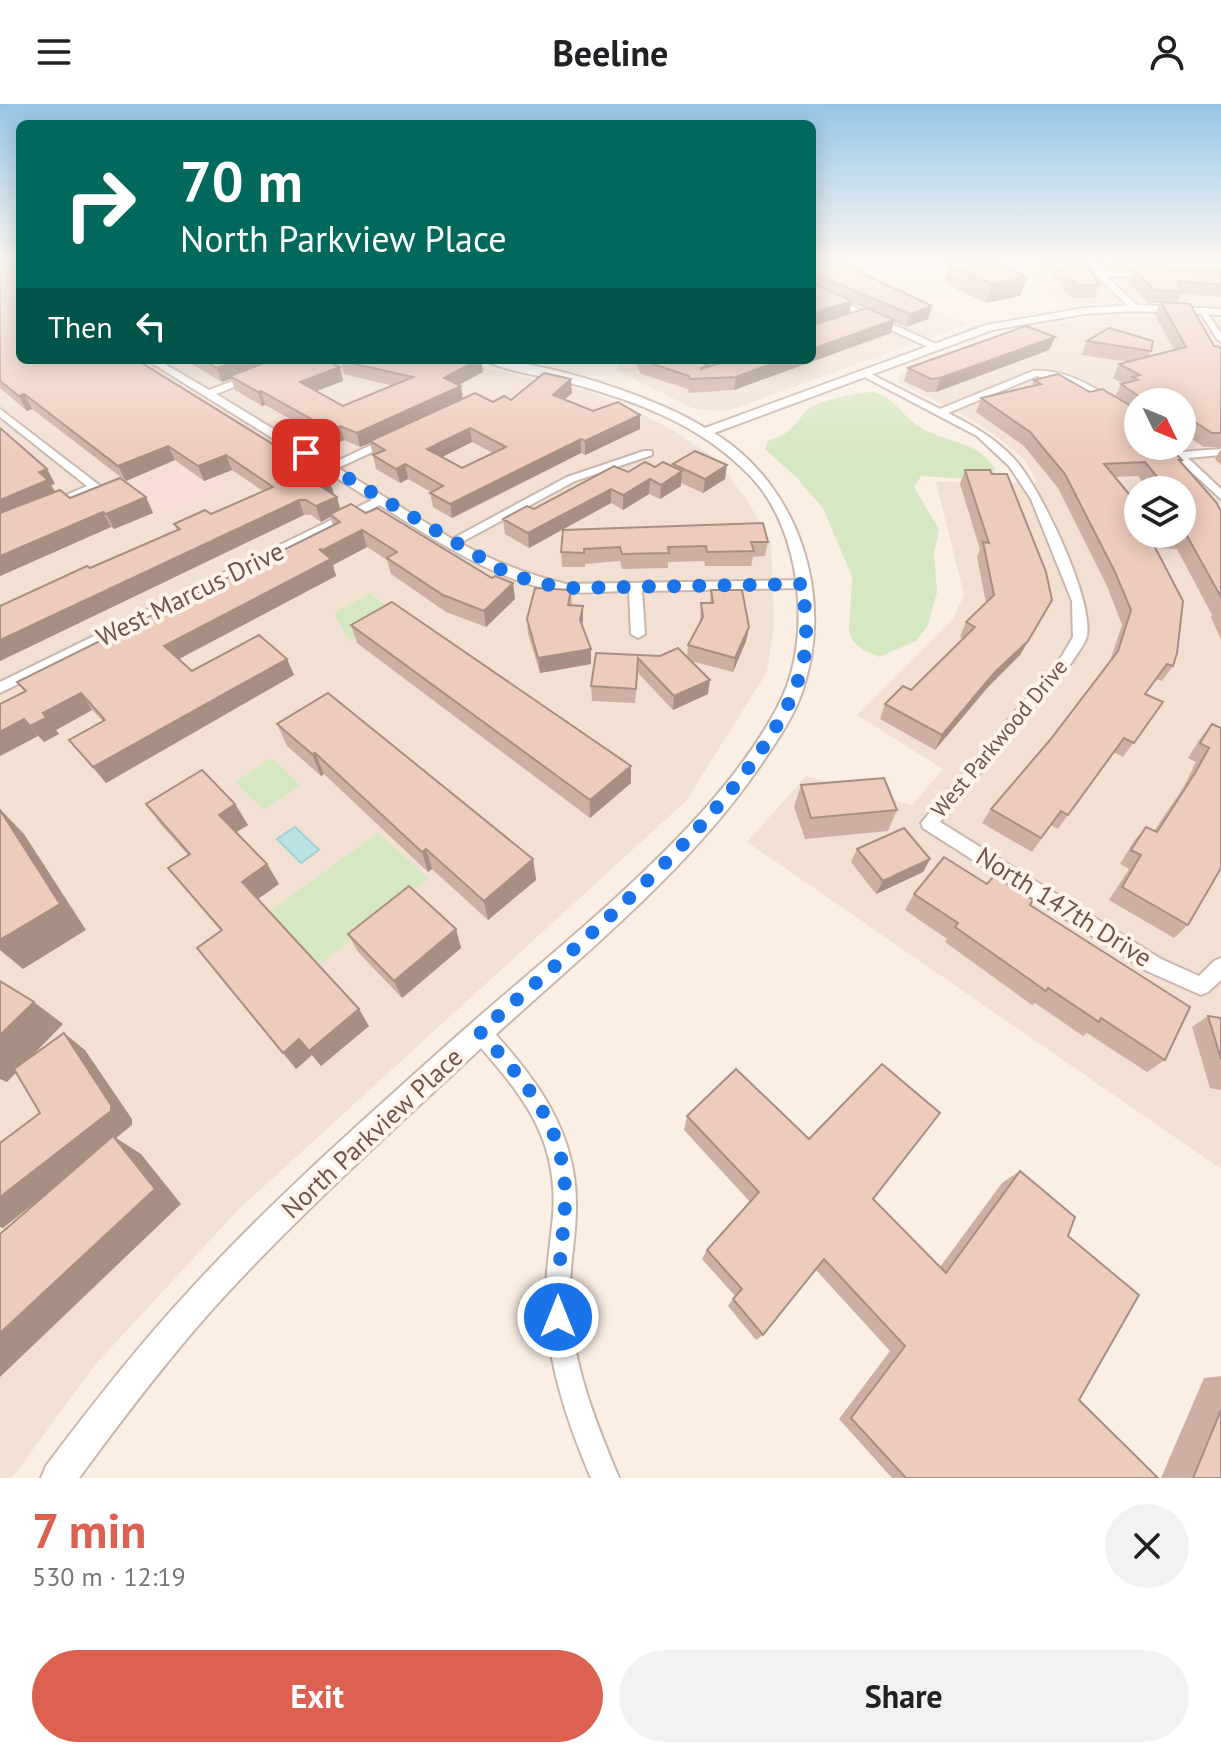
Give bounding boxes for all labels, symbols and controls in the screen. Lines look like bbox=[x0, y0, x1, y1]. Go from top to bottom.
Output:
text: Beeline bbox=[553, 29, 668, 76]
icon: menu bbox=[32, 30, 76, 74]
icon: person bbox=[1145, 30, 1189, 74]
text: 70 m bbox=[180, 145, 303, 217]
icon: right bbox=[48, 152, 152, 256]
text: North Parkview Place bbox=[180, 215, 507, 262]
icon: left bbox=[129, 304, 173, 348]
text: Then bbox=[48, 307, 113, 346]
north arrow bbox=[1124, 388, 1196, 460]
map controls bbox=[1124, 388, 1196, 548]
pin bbox=[272, 419, 340, 487]
icon: arrive bbox=[284, 431, 328, 475]
button: layers bbox=[1124, 476, 1196, 548]
street label: West Marcus Drive bbox=[91, 534, 289, 653]
street label: West Parkwood Drive bbox=[925, 653, 1073, 823]
street label: North 147th Drive bbox=[970, 839, 1158, 974]
street label: North Parkview Place bbox=[274, 1040, 469, 1225]
position arrow bbox=[516, 1275, 600, 1359]
text: 7 min bbox=[32, 1499, 146, 1561]
button: close bbox=[1105, 1504, 1189, 1588]
text: 530 m · 12:19 bbox=[32, 1560, 186, 1593]
button: Exit bbox=[32, 1650, 603, 1742]
button: Share bbox=[619, 1650, 1189, 1742]

